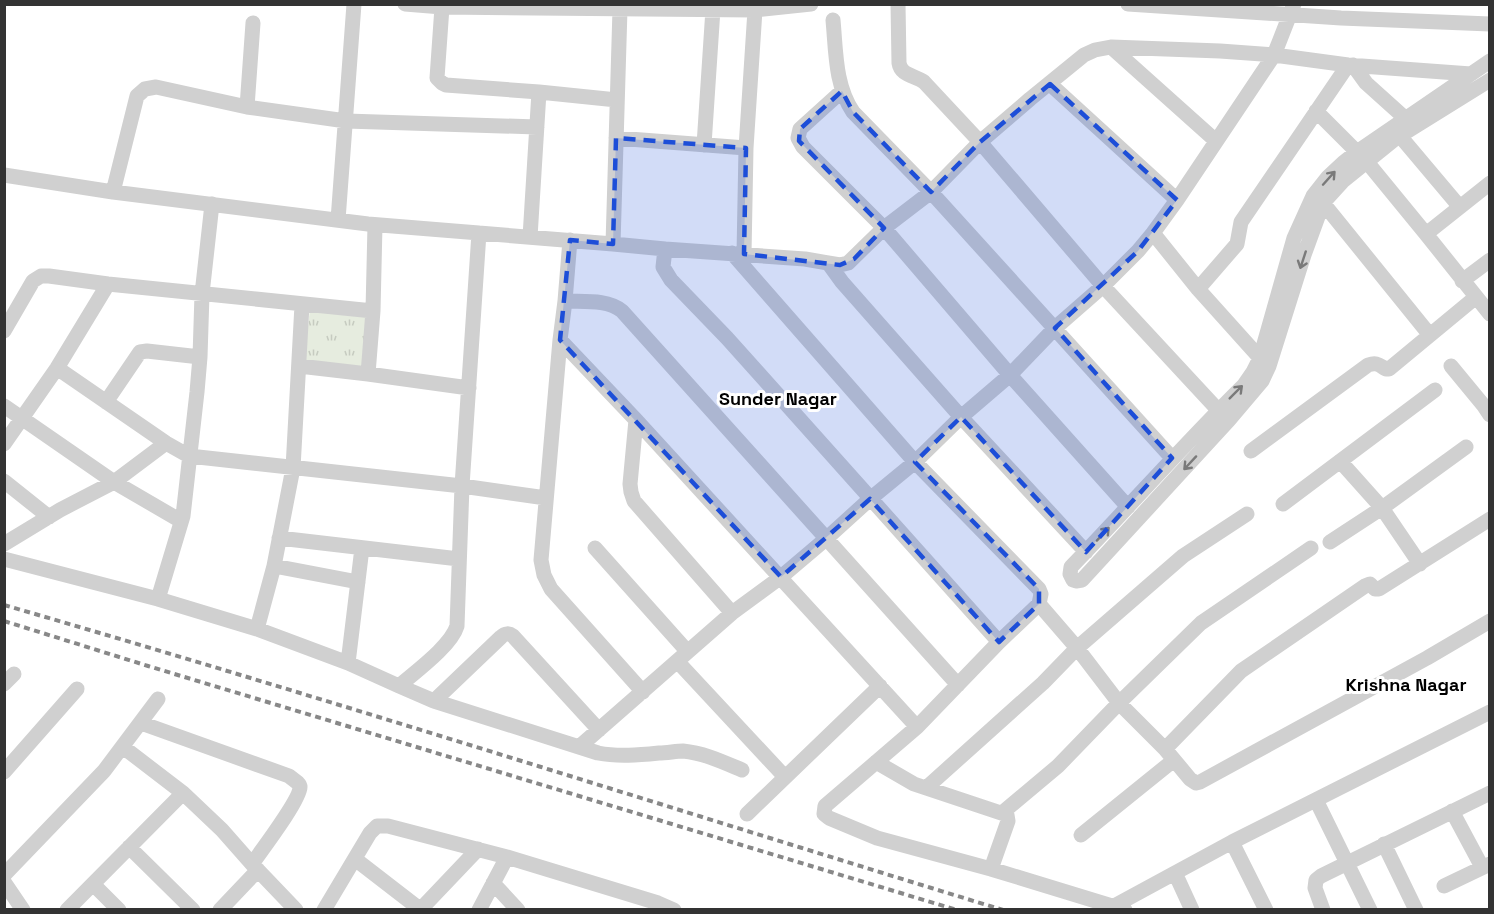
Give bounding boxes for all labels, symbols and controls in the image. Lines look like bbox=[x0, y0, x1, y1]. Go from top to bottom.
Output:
one-way arrow bbox=[1322, 170, 1336, 185]
one-way arrow bbox=[1297, 250, 1308, 269]
one-way arrow bbox=[1229, 385, 1243, 400]
district label: Sunder Nagar bbox=[719, 387, 837, 410]
one-way arrow bbox=[1182, 455, 1197, 470]
one-way arrow bbox=[1095, 527, 1110, 542]
district label: Krishna Nagar bbox=[1345, 673, 1467, 696]

